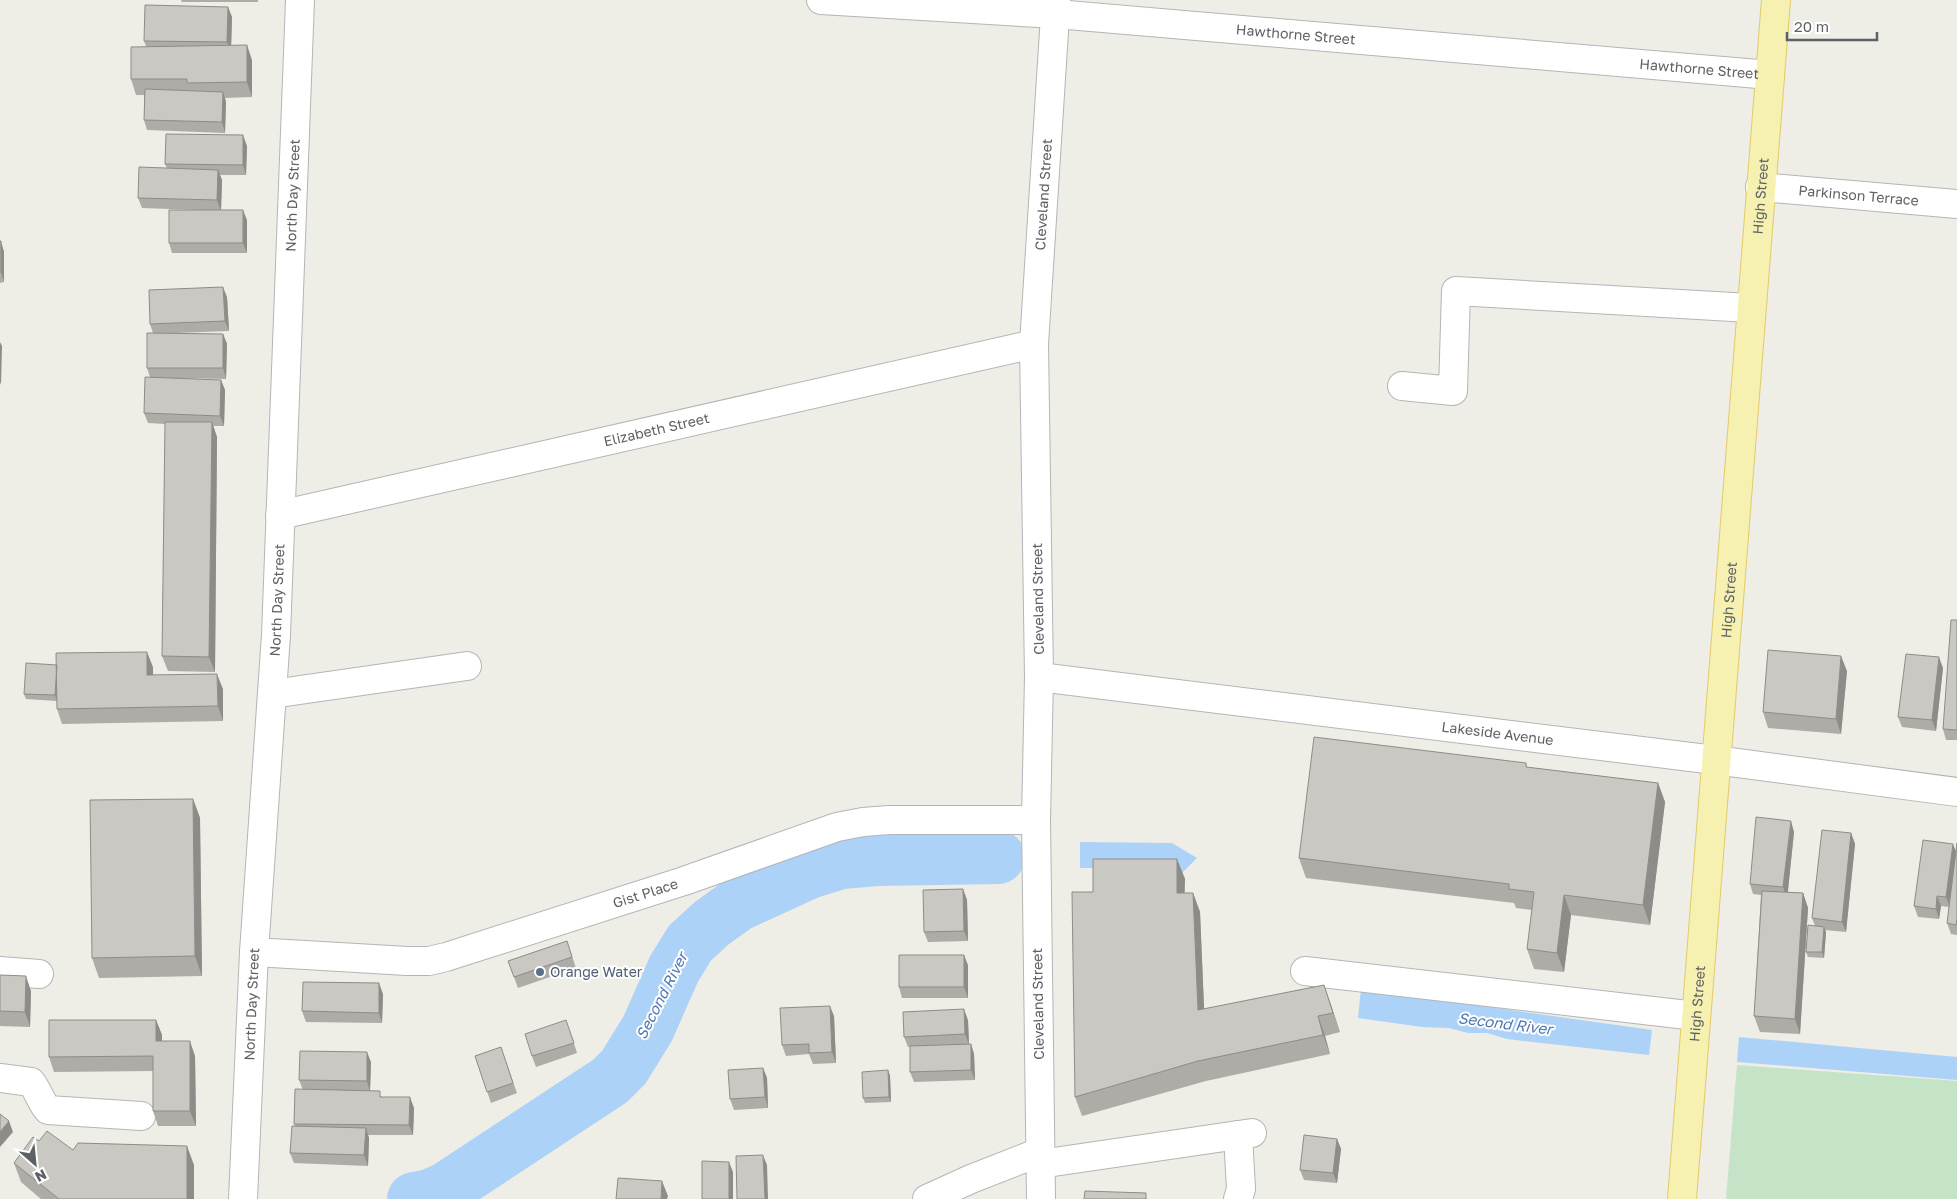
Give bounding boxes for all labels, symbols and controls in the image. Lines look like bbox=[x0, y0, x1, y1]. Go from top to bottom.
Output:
scale bar bbox=[1787, 10, 1877, 42]
text: 20 m bbox=[1794, 17, 1829, 35]
street label: Hawthorne Street bbox=[1235, 20, 1356, 48]
street label: Hawthorne Street bbox=[1639, 55, 1760, 82]
street label: Cleveland Street bbox=[1031, 138, 1055, 251]
street label: North Day Street bbox=[281, 139, 303, 252]
street label: High Street bbox=[1749, 157, 1772, 235]
street label: Parkinson Terrace bbox=[1798, 181, 1920, 209]
street label: Elizabeth Street bbox=[602, 409, 711, 449]
street label: North Day Street bbox=[266, 543, 287, 657]
street label: Cleveland Street bbox=[1028, 543, 1047, 655]
street label: High Street bbox=[1717, 561, 1740, 639]
street label: Lakeside Avenue bbox=[1441, 718, 1555, 748]
street label: Gist Place bbox=[610, 874, 680, 911]
street label: North Day Street bbox=[240, 947, 262, 1061]
water label: Second River bbox=[632, 947, 692, 1042]
street label: Cleveland Street bbox=[1028, 948, 1047, 1060]
place label: Orange Water bbox=[550, 963, 643, 980]
street label: High Street bbox=[1685, 965, 1708, 1042]
marker: Orange Water bbox=[534, 966, 546, 978]
water label: Second River bbox=[1457, 1008, 1555, 1038]
north arrow bbox=[10, 1139, 60, 1189]
text: N bbox=[33, 1166, 50, 1186]

